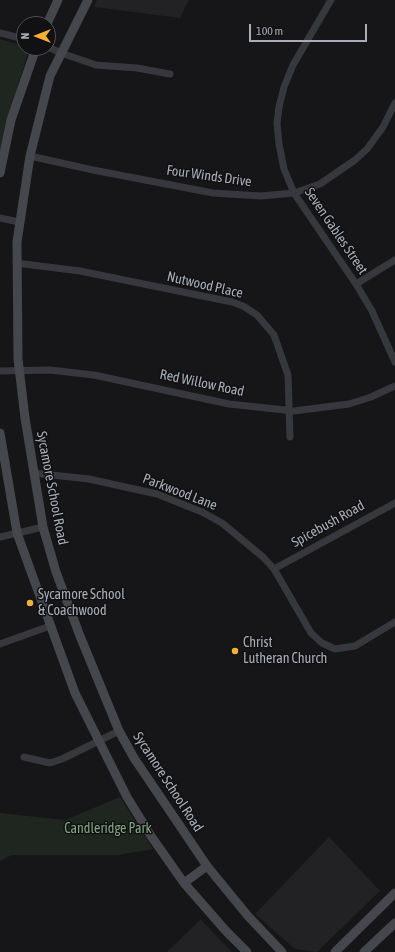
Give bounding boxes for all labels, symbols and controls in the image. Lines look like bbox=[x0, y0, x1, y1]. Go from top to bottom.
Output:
north arrow bbox=[16, 16, 56, 56]
scale bar bbox=[251, 16, 369, 42]
text: 100 m bbox=[256, 24, 283, 38]
text: N bbox=[19, 33, 31, 39]
street label: Four Winds Drive bbox=[165, 162, 253, 190]
street label: Seven Gables Street bbox=[301, 184, 371, 278]
street label: Nutwood Place bbox=[165, 268, 245, 302]
street label: Red Willow Road bbox=[158, 366, 246, 400]
street label: Sycamore School Road bbox=[33, 430, 71, 546]
street label: Parkwood Lane bbox=[140, 470, 220, 514]
street label: Spicebush Road bbox=[288, 497, 368, 551]
place label: Sycamore School & Coachwood bbox=[38, 587, 125, 620]
marker: Sycamore School & Coachwood bbox=[25, 598, 35, 608]
place label: Christ Lutheran Church bbox=[243, 635, 327, 668]
marker: Christ Lutheran Church bbox=[230, 646, 240, 656]
street label: Sycamore School Road bbox=[130, 729, 206, 835]
park label: Candleridge Park bbox=[64, 821, 152, 837]

